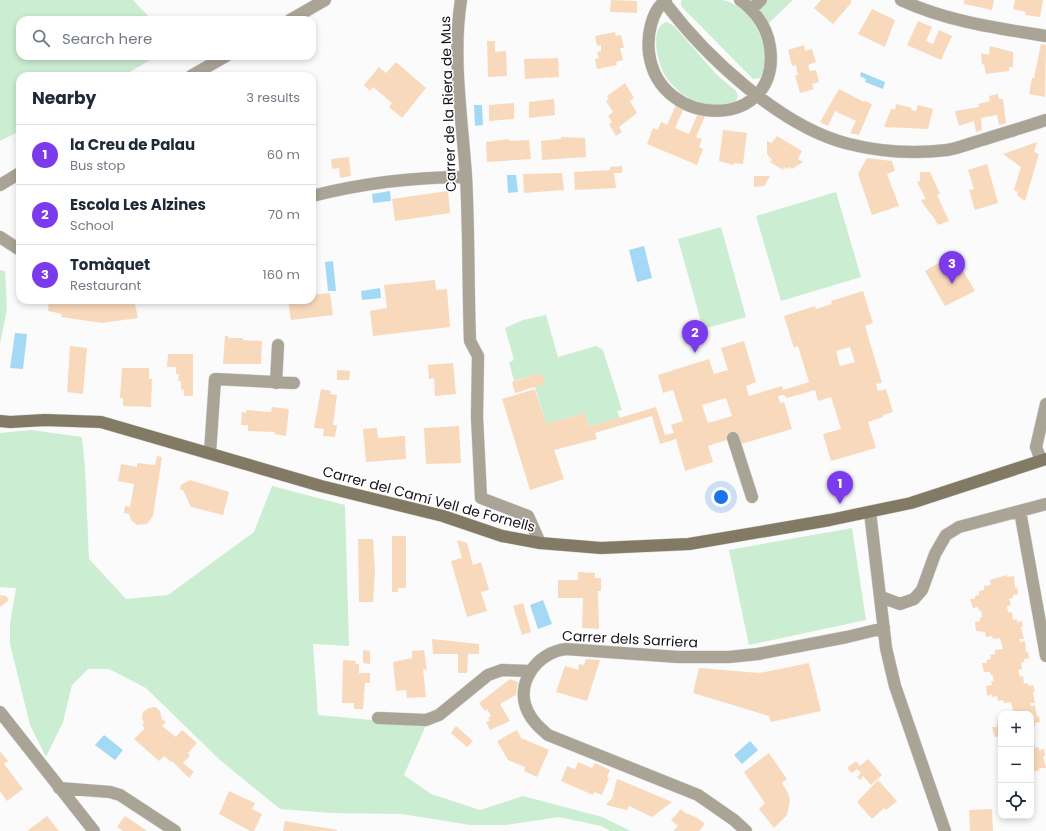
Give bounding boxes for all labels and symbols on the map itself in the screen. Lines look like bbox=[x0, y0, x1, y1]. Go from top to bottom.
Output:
street label: Carrer de la Riera de Mus bbox=[435, 16, 461, 192]
pin: 3 bbox=[939, 251, 965, 284]
pin: 2 bbox=[682, 320, 708, 353]
street label: Carrer del Camí Vell de Fornells bbox=[321, 461, 537, 537]
pin: 1 bbox=[827, 471, 853, 504]
your location bbox=[711, 487, 731, 507]
street label: Carrer dels Sarriera bbox=[562, 625, 698, 653]

